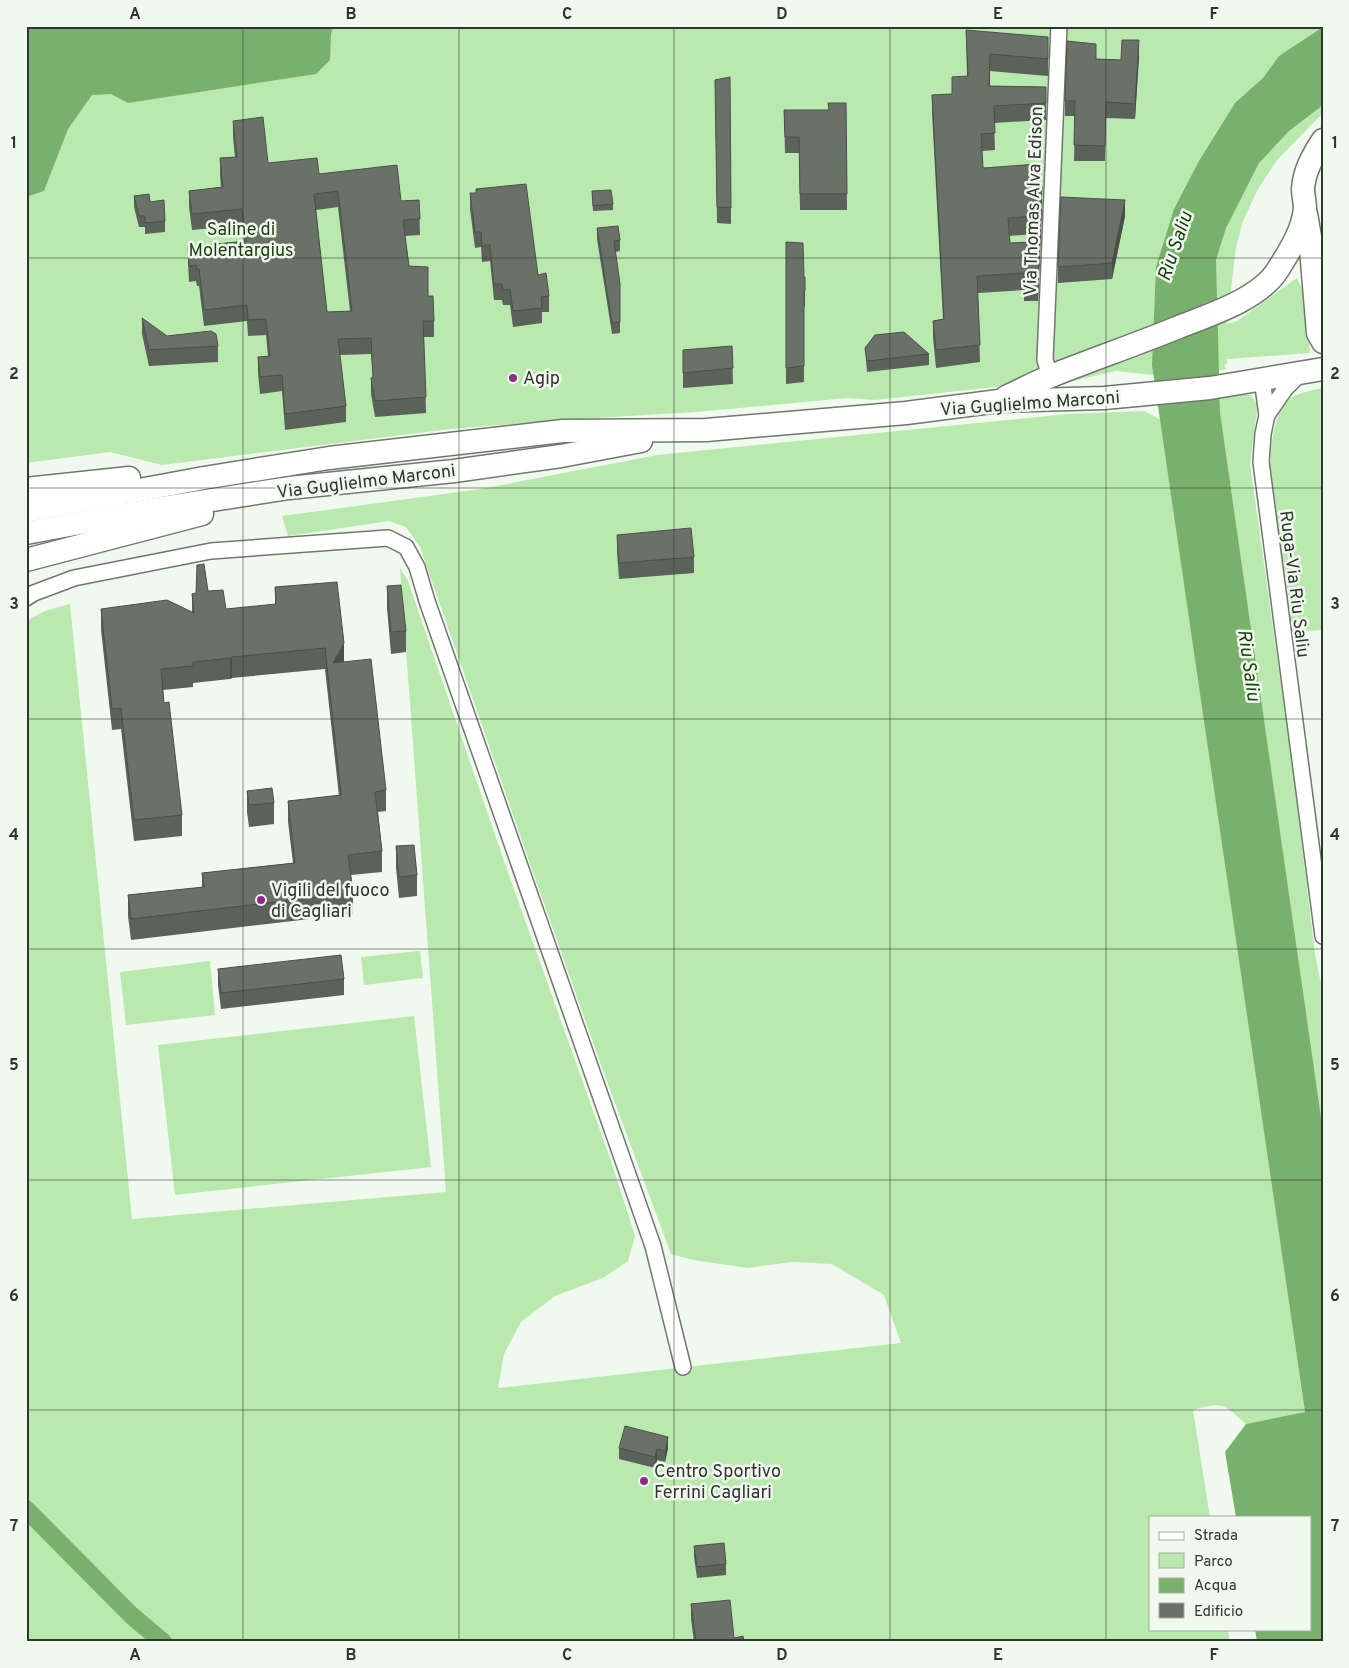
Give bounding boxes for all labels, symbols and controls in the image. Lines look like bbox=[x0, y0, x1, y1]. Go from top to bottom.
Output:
text: A bbox=[129, 5, 141, 25]
text: B bbox=[345, 5, 357, 25]
text: C bbox=[562, 5, 572, 25]
text: D bbox=[776, 5, 788, 25]
text: E bbox=[993, 5, 1003, 25]
text: F bbox=[1209, 5, 1219, 25]
street label: Via Thomas Alva Edison bbox=[1020, 106, 1049, 296]
text: 1 bbox=[11, 134, 17, 154]
text: 1 bbox=[1332, 134, 1338, 154]
water label: Riu Saliu bbox=[1153, 208, 1199, 285]
park label: Saline di Molentargius bbox=[188, 219, 294, 263]
text: 2 bbox=[9, 365, 19, 385]
text: 2 bbox=[1330, 365, 1340, 385]
place label: Agip bbox=[523, 368, 560, 391]
marker: Agip bbox=[507, 372, 519, 384]
street label: Via Guglielmo Marconi bbox=[939, 387, 1121, 422]
street label: Via Guglielmo Marconi bbox=[275, 460, 457, 505]
street label: Ruga-Via Riu Saliu bbox=[1273, 509, 1314, 659]
text: 3 bbox=[9, 595, 19, 615]
text: 3 bbox=[1330, 595, 1340, 615]
water label: Riu Saliu bbox=[1231, 628, 1265, 703]
text: 4 bbox=[9, 826, 19, 846]
text: 4 bbox=[1330, 826, 1340, 846]
place label: Vigili del fuoco di Cagliari bbox=[271, 880, 389, 924]
marker: Vigili del fuoco di Cagliari bbox=[255, 894, 267, 906]
text: 5 bbox=[9, 1056, 19, 1076]
text: 5 bbox=[1330, 1056, 1340, 1076]
text: 6 bbox=[9, 1287, 19, 1307]
text: 6 bbox=[1330, 1287, 1340, 1307]
place label: Centro Sportivo Ferrini Cagliari bbox=[654, 1461, 781, 1505]
marker: Centro Sportivo Ferrini Cagliari bbox=[638, 1475, 650, 1487]
legend bbox=[1149, 1516, 1312, 1630]
text: 7 bbox=[10, 1517, 18, 1537]
text: 7 bbox=[1331, 1517, 1339, 1537]
text: Strada bbox=[1194, 1527, 1238, 1546]
text: Parco bbox=[1194, 1553, 1233, 1572]
text: Acqua bbox=[1194, 1577, 1237, 1596]
text: Edificio bbox=[1194, 1603, 1243, 1622]
text: A bbox=[129, 1646, 141, 1666]
text: B bbox=[345, 1646, 357, 1666]
text: C bbox=[562, 1646, 572, 1666]
text: D bbox=[776, 1646, 788, 1666]
text: E bbox=[993, 1646, 1003, 1666]
text: F bbox=[1209, 1646, 1219, 1666]

